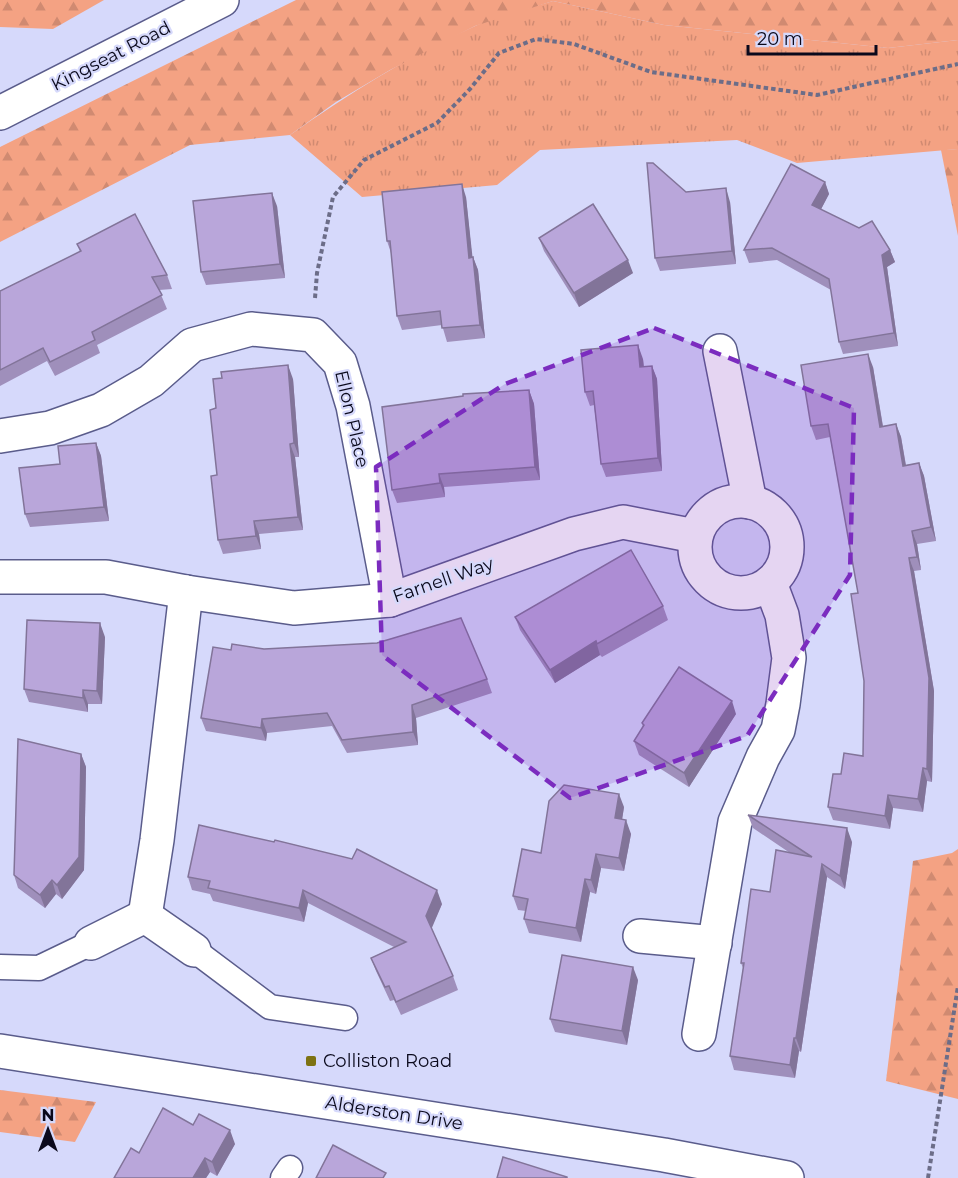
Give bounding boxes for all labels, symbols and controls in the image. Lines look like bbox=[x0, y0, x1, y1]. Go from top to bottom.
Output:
street label: Kingseat Road bbox=[48, 16, 174, 96]
scale bar bbox=[748, 18, 876, 56]
text: 20 m bbox=[757, 28, 803, 50]
street label: Ellon Place bbox=[330, 368, 374, 470]
street label: Farnell Way bbox=[390, 552, 497, 608]
place label: Colliston Road bbox=[323, 1050, 452, 1072]
marker: Colliston Road bbox=[304, 1054, 318, 1068]
street label: Alderston Drive bbox=[324, 1091, 465, 1135]
north arrow bbox=[18, 1100, 78, 1160]
text: N bbox=[42, 1106, 54, 1125]

